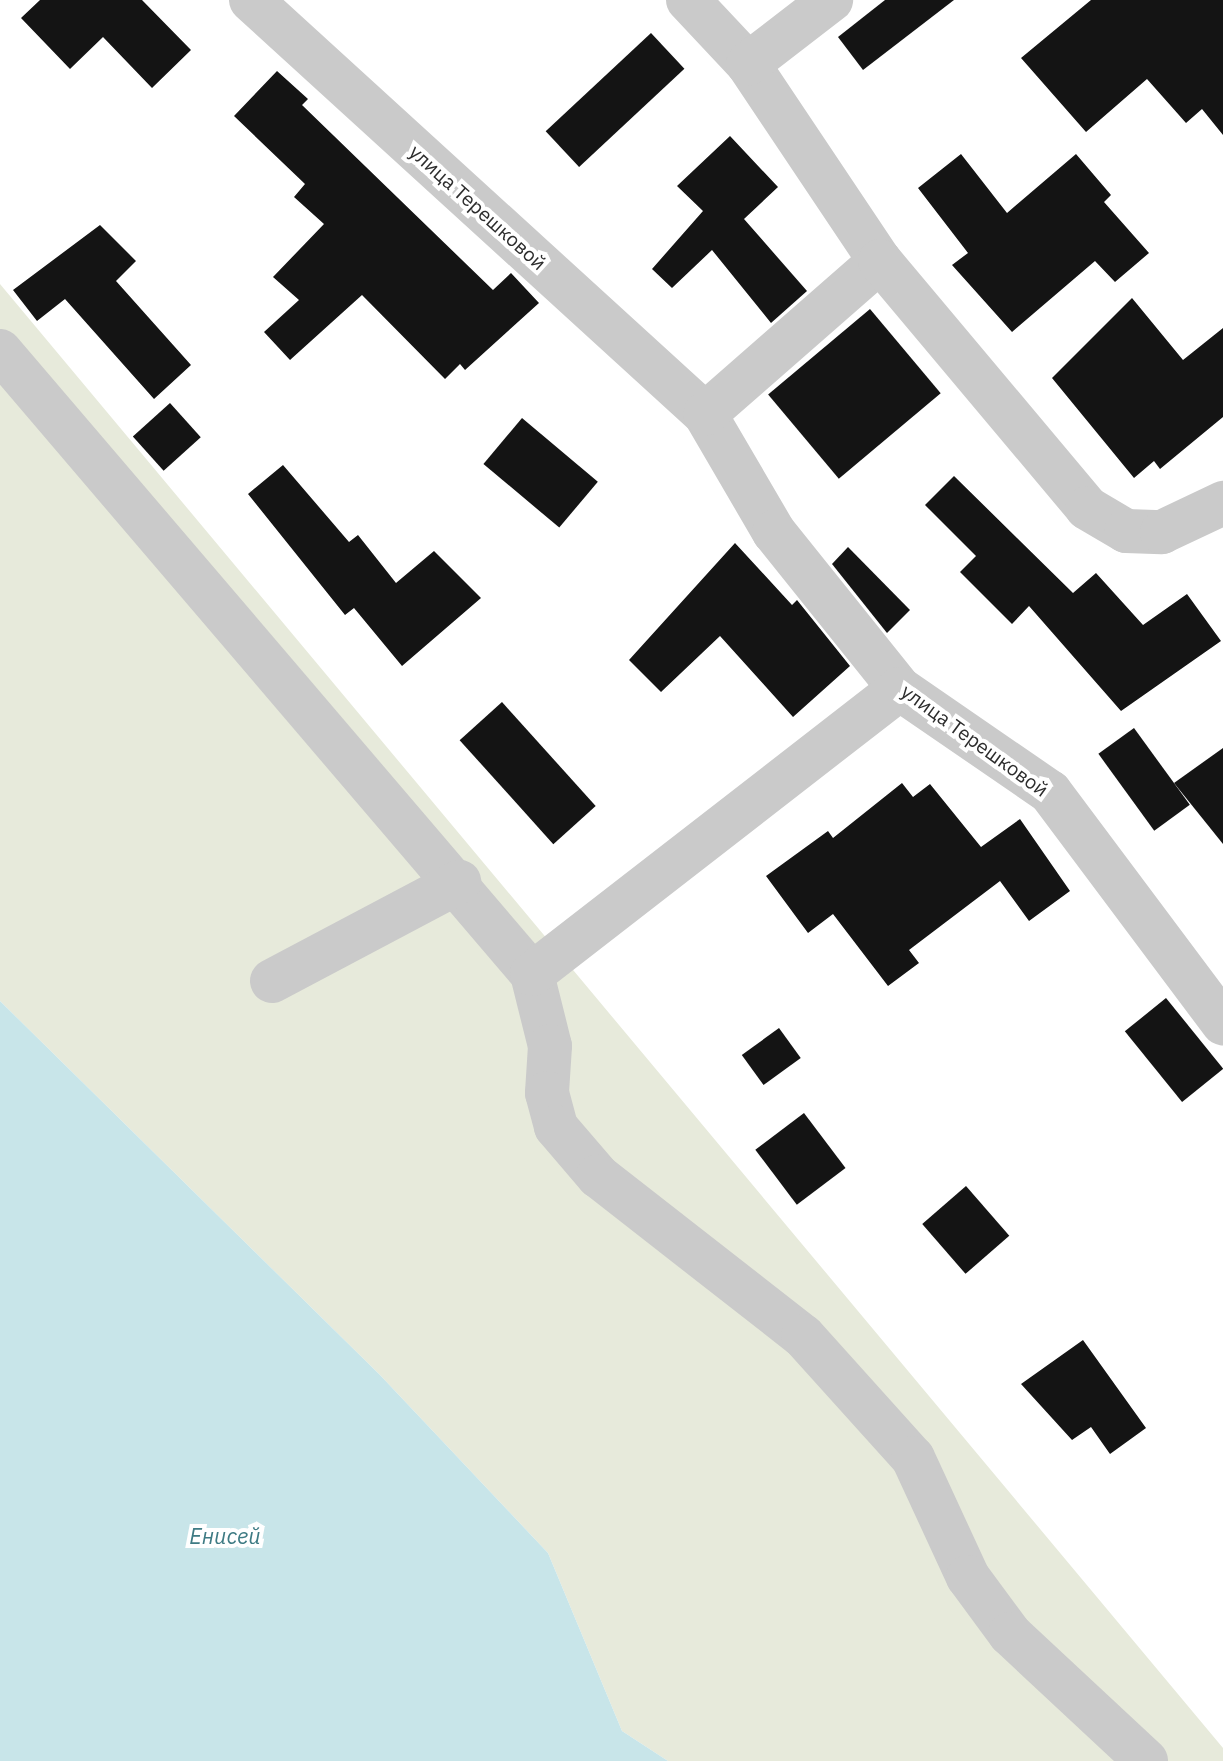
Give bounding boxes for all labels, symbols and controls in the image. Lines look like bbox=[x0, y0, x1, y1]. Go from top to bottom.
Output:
street label: улица Терешковой bbox=[405, 139, 551, 275]
street label: улица Терешковой bbox=[897, 679, 1053, 801]
water label: Енисей bbox=[189, 1523, 261, 1549]

